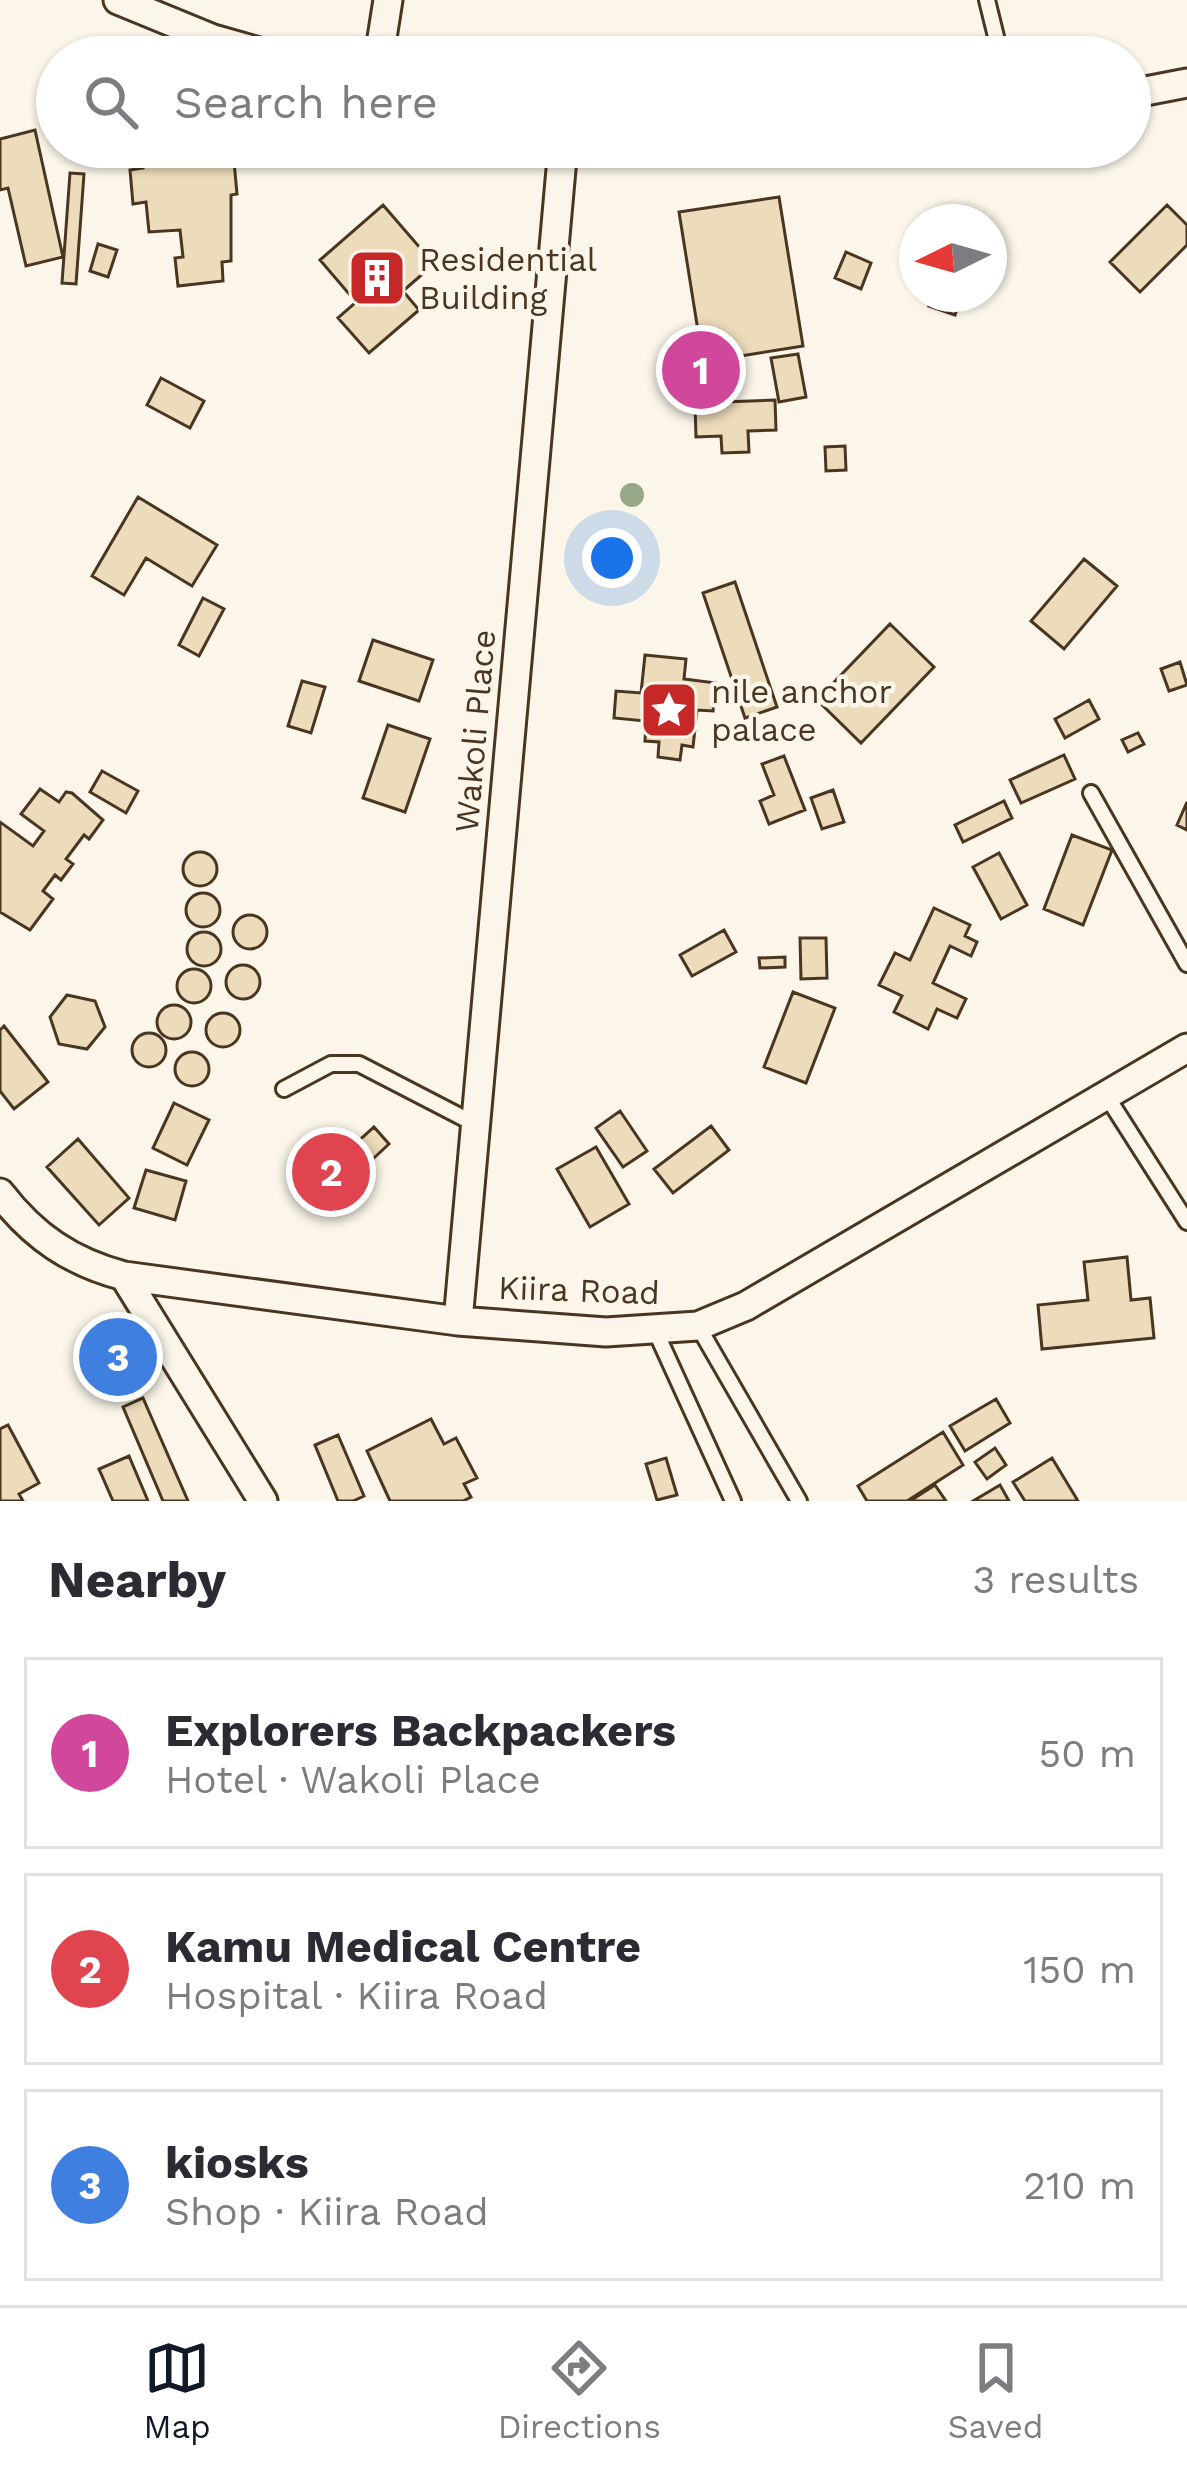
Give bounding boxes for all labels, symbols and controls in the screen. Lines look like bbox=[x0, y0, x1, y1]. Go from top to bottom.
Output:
search box bbox=[36, 36, 1151, 168]
icon: search bbox=[78, 69, 144, 135]
text: Search here bbox=[174, 76, 438, 129]
north arrow bbox=[899, 204, 1007, 312]
place label: Residential Building bbox=[419, 240, 597, 317]
building icon: Residential Building bbox=[346, 247, 408, 309]
pin: 1 bbox=[662, 325, 740, 415]
your location bbox=[582, 528, 642, 588]
street label: Wakoli Place bbox=[447, 628, 503, 834]
place label: nile anchor palace bbox=[711, 672, 892, 749]
place icon: nile anchor palace bbox=[638, 679, 700, 741]
pin: 2 bbox=[292, 1127, 370, 1217]
street label: Kiira Road bbox=[497, 1268, 661, 1312]
pin: 3 bbox=[79, 1312, 157, 1402]
text: Nearby bbox=[48, 1550, 226, 1609]
text: 3 results bbox=[973, 1557, 1139, 1602]
text: Explorers Backpackers bbox=[165, 1704, 676, 1757]
text: 1 bbox=[82, 1731, 98, 1776]
text: 50 m bbox=[1039, 1731, 1136, 1776]
text: Hotel · Wakoli Place bbox=[165, 1757, 541, 1802]
text: Kamu Medical Centre bbox=[165, 1920, 641, 1973]
text: 2 bbox=[78, 1947, 102, 1992]
text: 150 m bbox=[1023, 1947, 1136, 1992]
text: Hospital · Kiira Road bbox=[165, 1973, 548, 2018]
text: kiosks bbox=[165, 2136, 309, 2189]
text: 3 bbox=[78, 2163, 102, 2208]
text: 210 m bbox=[1023, 2163, 1136, 2208]
text: Shop · Kiira Road bbox=[165, 2189, 489, 2234]
tab: Map bbox=[143, 2335, 211, 2446]
tab: Directions bbox=[498, 2335, 661, 2446]
tab: Saved bbox=[948, 2335, 1044, 2446]

